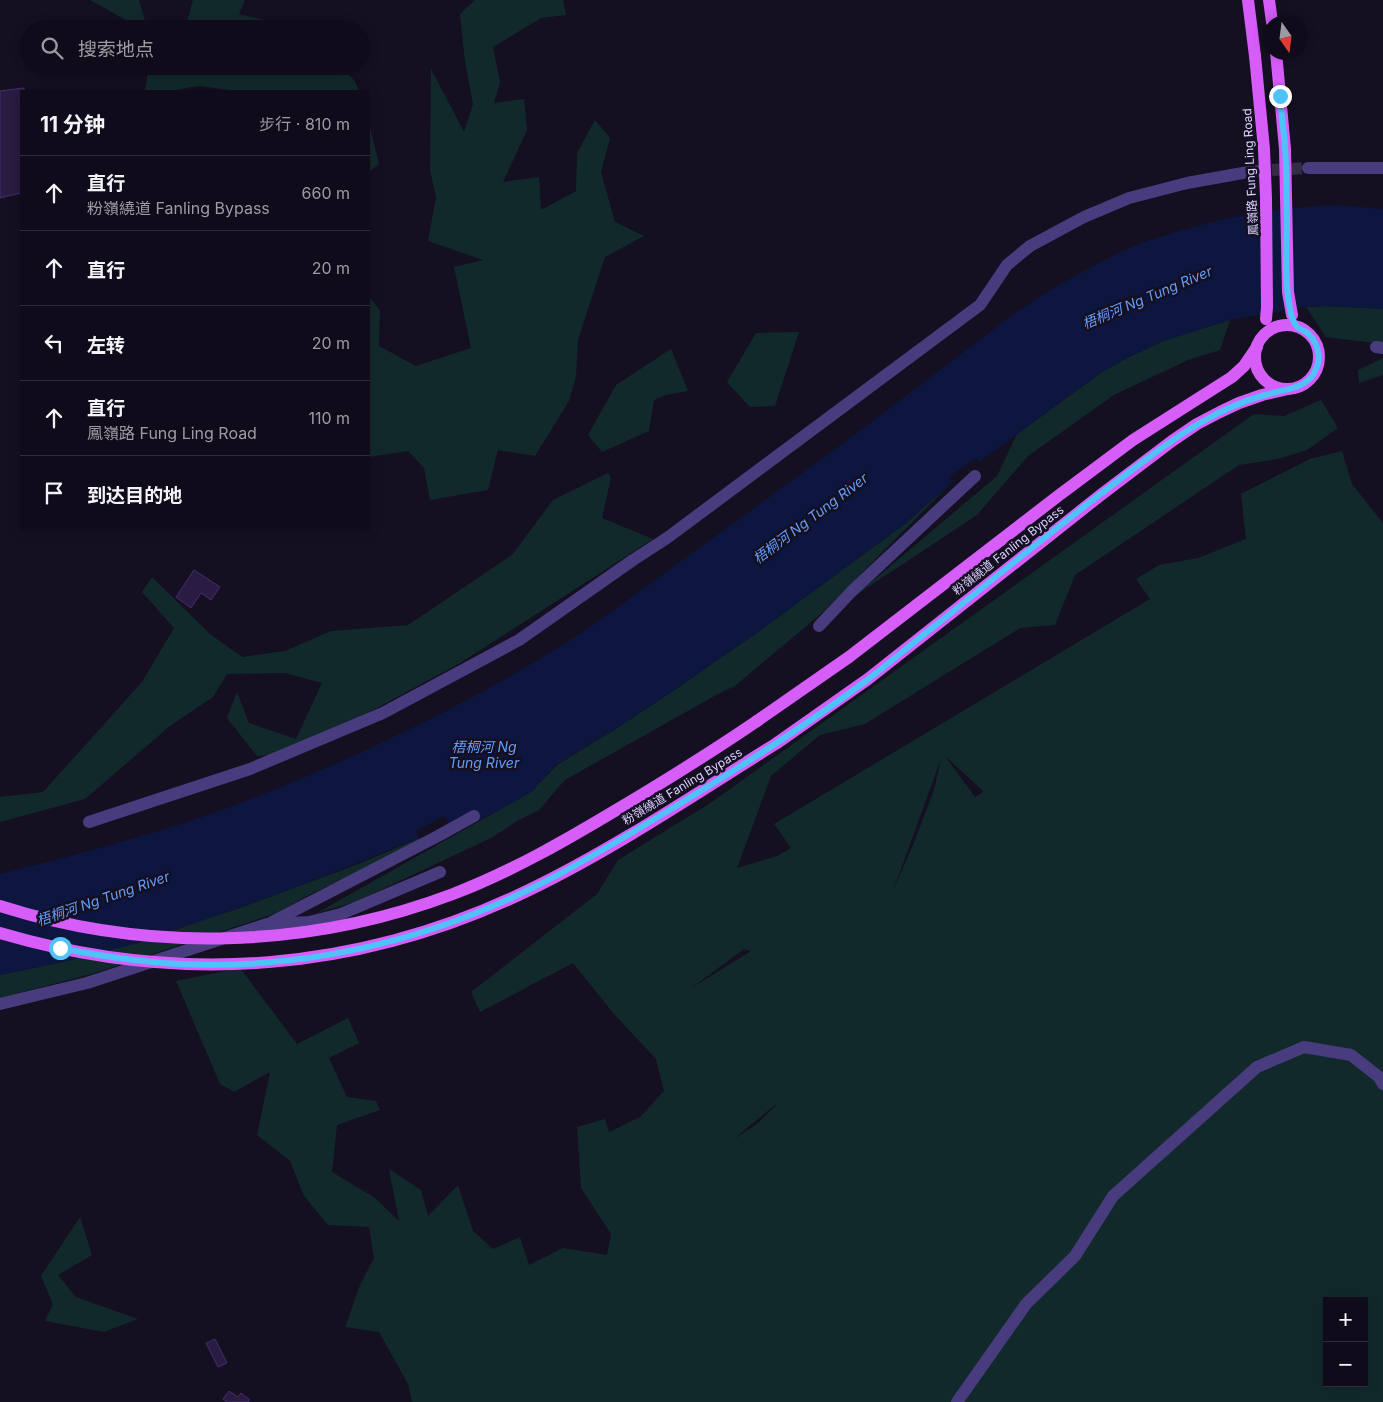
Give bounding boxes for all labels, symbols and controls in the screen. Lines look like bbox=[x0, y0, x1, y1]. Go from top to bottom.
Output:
north arrow bbox=[1263, 15, 1308, 60]
search box bbox=[20, 20, 370, 75]
icon: search bbox=[38, 34, 66, 62]
text: 搜索地点 bbox=[78, 38, 154, 61]
route end bbox=[1269, 85, 1292, 108]
street label: 鳳嶺路 Fung Ling Road bbox=[1239, 108, 1261, 236]
text: 11 分钟 bbox=[40, 112, 105, 137]
text: 步行 · 810 m bbox=[259, 114, 350, 134]
text: 直行 bbox=[87, 172, 125, 195]
icon: ahead bbox=[40, 179, 68, 207]
text: 660 m bbox=[302, 183, 350, 203]
text: 粉嶺繞道 Fanling Bypass bbox=[87, 198, 270, 218]
icon: ahead bbox=[40, 254, 68, 282]
text: 20 m bbox=[312, 258, 350, 278]
text: 直行 bbox=[87, 259, 125, 282]
water label: 梧桐河 Ng Tung River bbox=[1079, 262, 1215, 332]
icon: left bbox=[40, 329, 68, 357]
text: 20 m bbox=[312, 333, 350, 353]
text: 左转 bbox=[87, 334, 125, 357]
text: 直行 bbox=[87, 397, 125, 420]
icon: ahead bbox=[40, 404, 68, 432]
text: 110 m bbox=[308, 408, 350, 428]
text: 鳳嶺路 Fung Ling Road bbox=[87, 423, 257, 443]
water label: 梧桐河 Ng Tung River bbox=[749, 469, 871, 567]
icon: arrive bbox=[40, 479, 68, 507]
text: 到达目的地 bbox=[87, 484, 182, 507]
street label: 粉嶺繞道 Fanling Bypass bbox=[949, 502, 1067, 598]
water label: 梧桐河 Ng Tung River bbox=[449, 738, 520, 771]
street label: 粉嶺繞道 Fanling Bypass bbox=[619, 744, 745, 828]
water label: 梧桐河 Ng Tung River bbox=[34, 867, 172, 929]
route start bbox=[49, 937, 72, 960]
map controls bbox=[1323, 1297, 1368, 1387]
button: + bbox=[1323, 1297, 1368, 1342]
button: − bbox=[1323, 1342, 1368, 1387]

